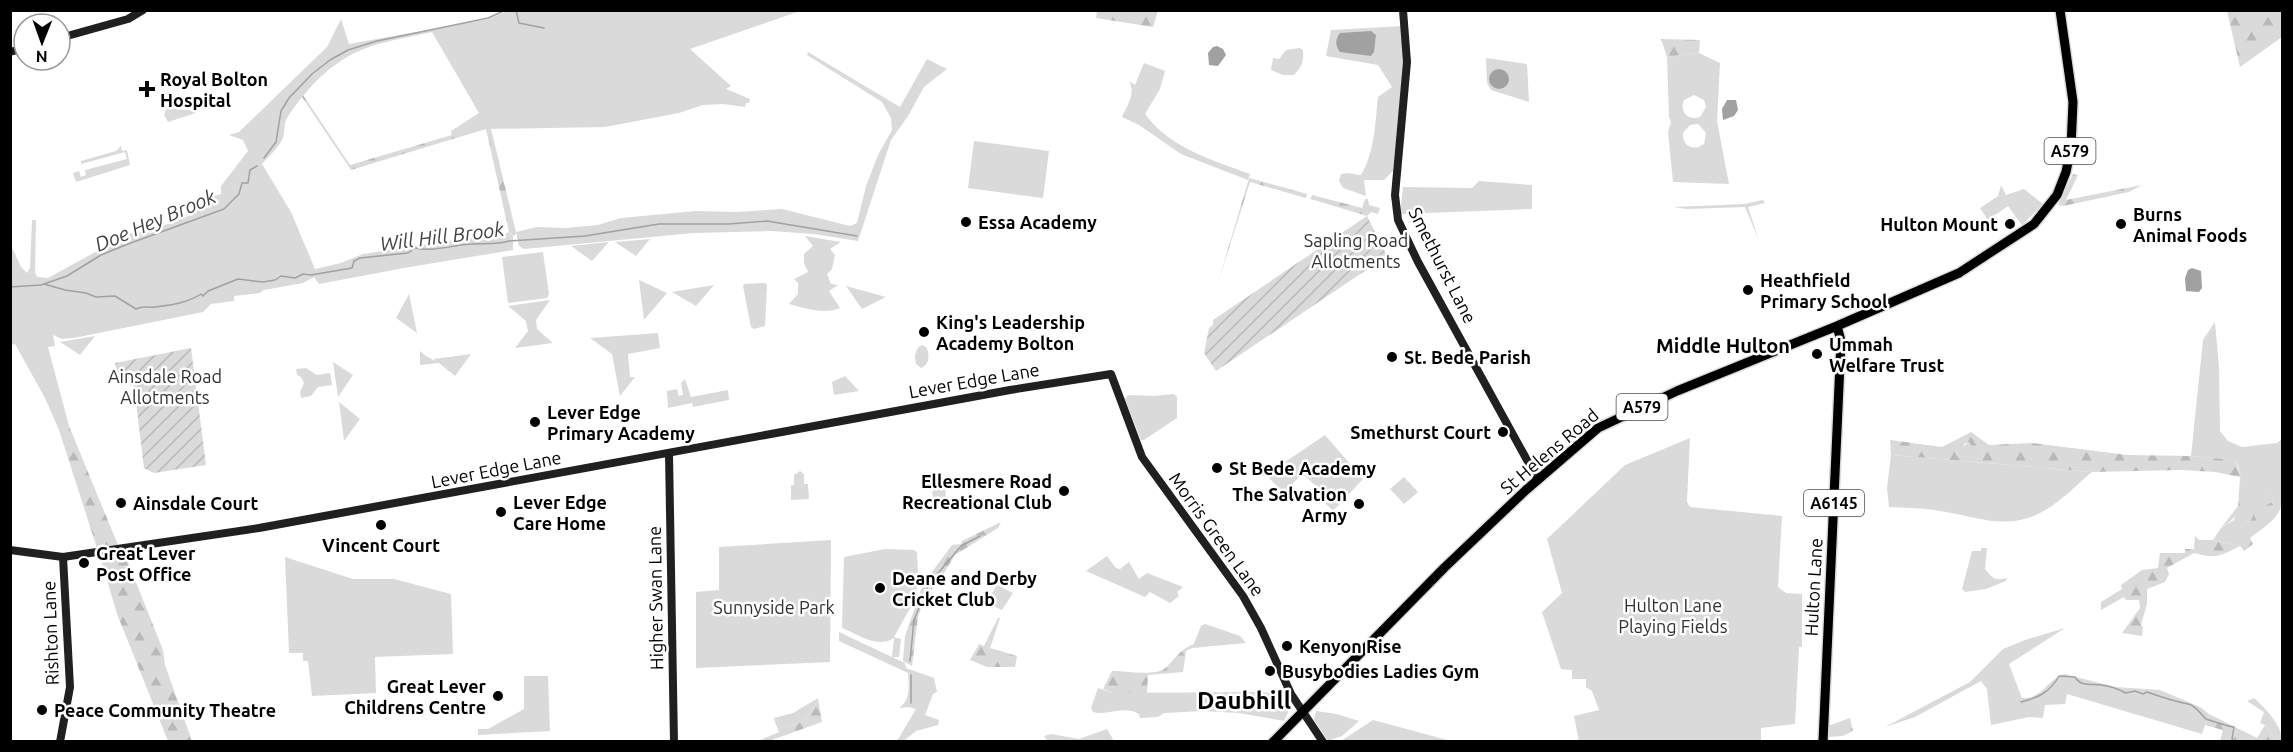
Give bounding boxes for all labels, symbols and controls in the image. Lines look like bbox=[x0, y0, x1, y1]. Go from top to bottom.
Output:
north arrow bbox=[12, 12, 72, 72]
text: N bbox=[36, 48, 48, 66]
place label: Royal Bolton Hospital bbox=[160, 69, 268, 110]
marker: Royal Bolton Hospital bbox=[138, 80, 156, 98]
road number: A579 bbox=[2044, 138, 2096, 164]
water label: Doe Hey Brook bbox=[91, 184, 220, 256]
street label: Smethurst Lane bbox=[1405, 204, 1481, 326]
place label: Burns Animal Foods bbox=[2133, 204, 2247, 245]
place label: Essa Academy bbox=[978, 212, 1097, 232]
place label: Hulton Mount bbox=[1880, 214, 1998, 234]
marker: Essa Academy bbox=[959, 215, 973, 229]
water label: Will Hill Brook bbox=[379, 217, 506, 255]
marker: Hulton Mount bbox=[2003, 217, 2017, 231]
marker: Burns Animal Foods bbox=[2114, 217, 2128, 231]
park label: Sapling Road Allotments bbox=[1304, 230, 1408, 271]
place label: Heathfield Primary School bbox=[1760, 270, 1888, 311]
marker: Heathfield Primary School bbox=[1741, 283, 1755, 297]
place label: King's Leadership Academy Bolton bbox=[936, 312, 1085, 353]
marker: King's Leadership Academy Bolton bbox=[917, 325, 931, 339]
district label: Middle Hulton bbox=[1656, 334, 1790, 357]
place label: Ummah Welfare Trust bbox=[1829, 334, 1944, 375]
place label: St. Bede Parish bbox=[1404, 347, 1531, 367]
marker: Ummah Welfare Trust bbox=[1810, 347, 1824, 361]
marker: St. Bede Parish bbox=[1385, 350, 1399, 364]
street label: Lever Edge Lane bbox=[907, 359, 1041, 401]
park label: Ainsdale Road Allotments bbox=[108, 366, 222, 407]
road number: A579 bbox=[1616, 394, 1668, 420]
place label: Lever Edge Primary Academy bbox=[547, 402, 695, 443]
street label: St Helens Road bbox=[1496, 404, 1602, 498]
marker: Lever Edge Primary Academy bbox=[528, 415, 542, 429]
place label: Smethurst Court bbox=[1350, 422, 1491, 442]
marker: Smethurst Court bbox=[1496, 425, 1510, 439]
street label: Lever Edge Lane bbox=[429, 447, 563, 491]
place label: St Bede Academy bbox=[1229, 458, 1376, 478]
marker: St Bede Academy bbox=[1210, 461, 1224, 475]
street label: Morris Green Lane bbox=[1165, 468, 1269, 600]
place label: Ellesmere Road Recreational Club bbox=[902, 471, 1052, 512]
marker: Ellesmere Road Recreational Club bbox=[1057, 484, 1071, 498]
place label: The Salvation Army bbox=[1232, 484, 1347, 525]
road number: A6145 bbox=[1804, 490, 1864, 516]
place label: Lever Edge Care Home bbox=[513, 492, 607, 533]
place label: Ainsdale Court bbox=[133, 493, 258, 513]
marker: Ainsdale Court bbox=[114, 496, 128, 510]
marker: The Salvation Army bbox=[1352, 497, 1366, 511]
marker: Lever Edge Care Home bbox=[494, 505, 508, 519]
marker: Vincent Court bbox=[374, 518, 388, 532]
street label: Higher Swan Lane bbox=[644, 526, 666, 670]
place label: Vincent Court bbox=[322, 535, 440, 555]
street label: Hulton Lane bbox=[1800, 537, 1826, 637]
place label: Great Lever Post Office bbox=[96, 543, 196, 584]
marker: Great Lever Post Office bbox=[77, 556, 91, 570]
place label: Deane and Derby Cricket Club bbox=[892, 568, 1037, 609]
street label: Rishton Lane bbox=[38, 581, 62, 685]
marker: Deane and Derby Cricket Club bbox=[873, 581, 887, 595]
park label: Hulton Lane Playing Fields bbox=[1618, 595, 1728, 636]
park label: Sunnyside Park bbox=[713, 597, 835, 617]
place label: Kenyon Rise bbox=[1299, 636, 1402, 656]
marker: Kenyon Rise bbox=[1280, 639, 1294, 653]
place label: Busybodies Ladies Gym bbox=[1282, 661, 1479, 681]
marker: Busybodies Ladies Gym bbox=[1263, 664, 1277, 678]
place label: Great Lever Childrens Centre bbox=[344, 676, 487, 717]
district label: Daubhill bbox=[1197, 687, 1291, 714]
marker: Great Lever Childrens Centre bbox=[491, 689, 505, 703]
place label: Peace Community Theatre bbox=[54, 700, 276, 720]
marker: Peace Community Theatre bbox=[35, 703, 49, 717]

